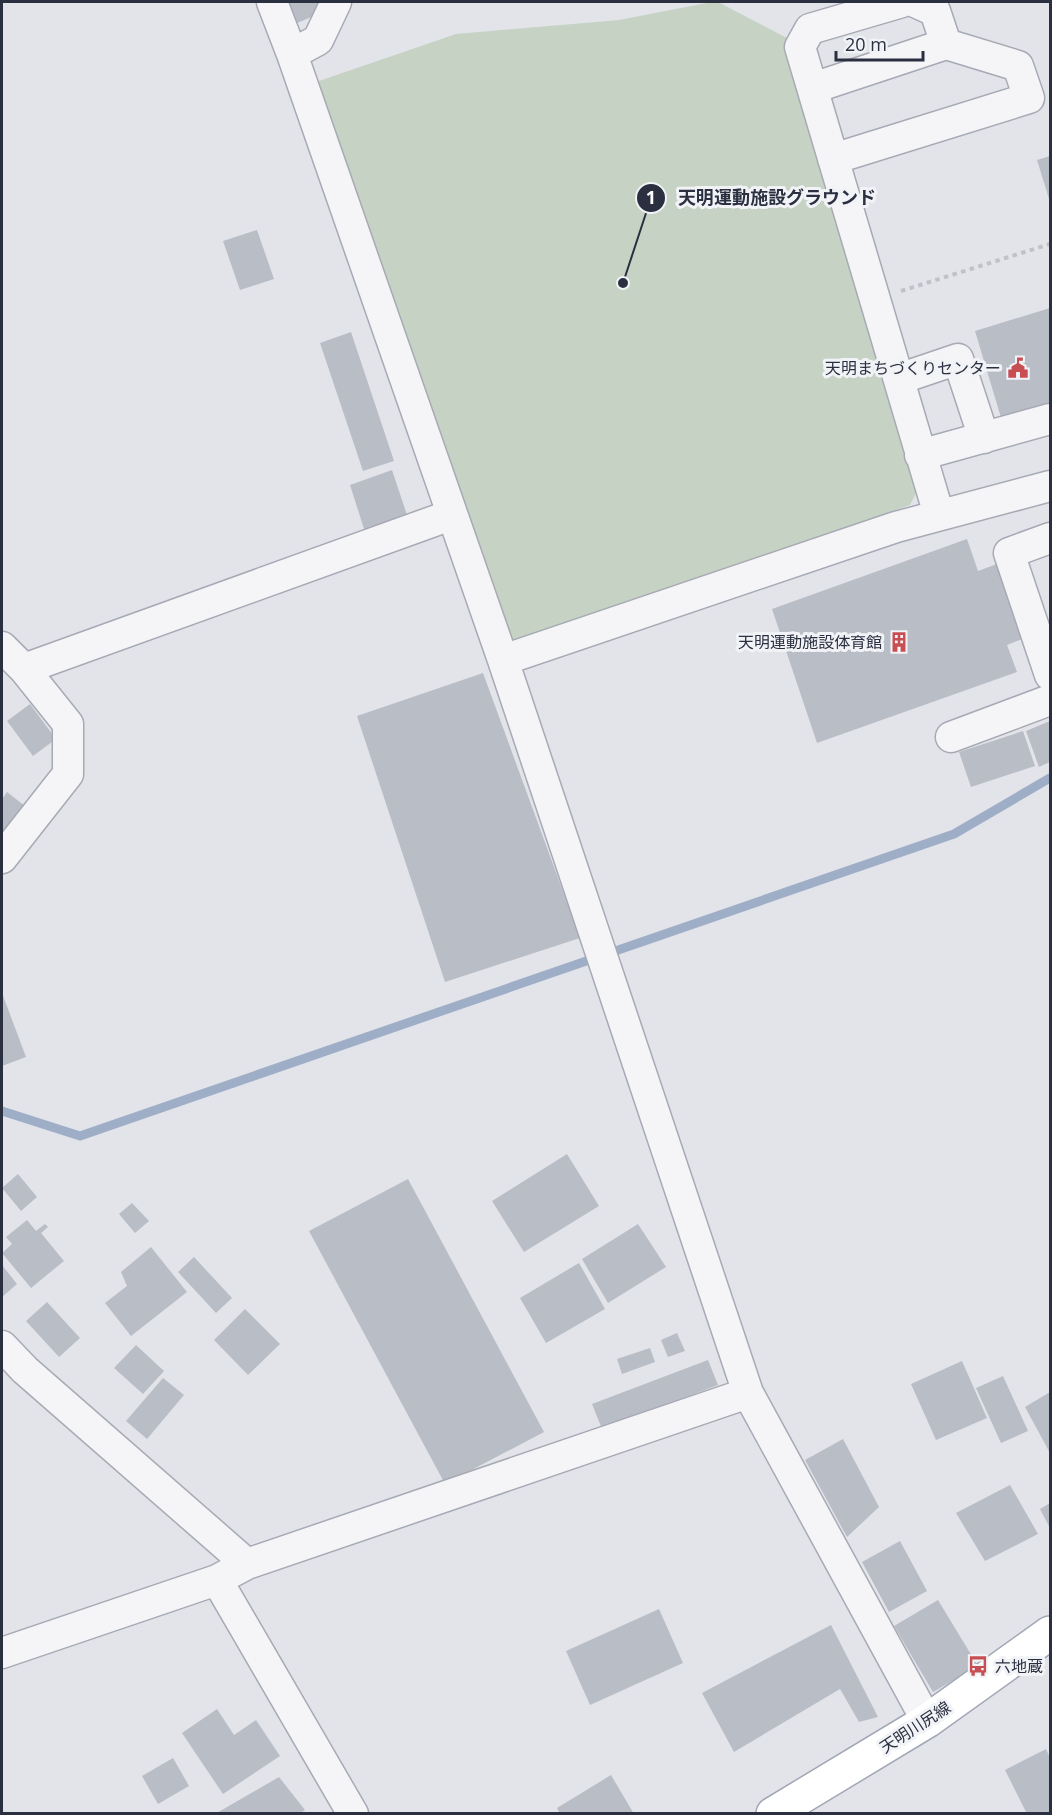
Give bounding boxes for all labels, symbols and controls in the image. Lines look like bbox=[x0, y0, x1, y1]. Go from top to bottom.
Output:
scale bar bbox=[836, 24, 923, 62]
text: 20 m bbox=[845, 32, 887, 56]
callout: 天明運動施設グラウンド bbox=[636, 180, 888, 216]
text: 1 bbox=[646, 185, 656, 209]
text: 天明運動施設グラウンド bbox=[678, 185, 876, 209]
public building icon: 天明まちづくりセンター bbox=[1006, 356, 1030, 380]
place label: 天明まちづくりセンター bbox=[825, 357, 1001, 379]
building icon: 天明運動施設体育館 bbox=[887, 630, 911, 654]
place label: 天明運動施設体育館 bbox=[738, 631, 882, 653]
bus stop icon: 六地蔵 bbox=[966, 1654, 990, 1678]
place label: 六地蔵 bbox=[995, 1655, 1043, 1677]
street label: 天明川尻線 bbox=[875, 1696, 955, 1758]

